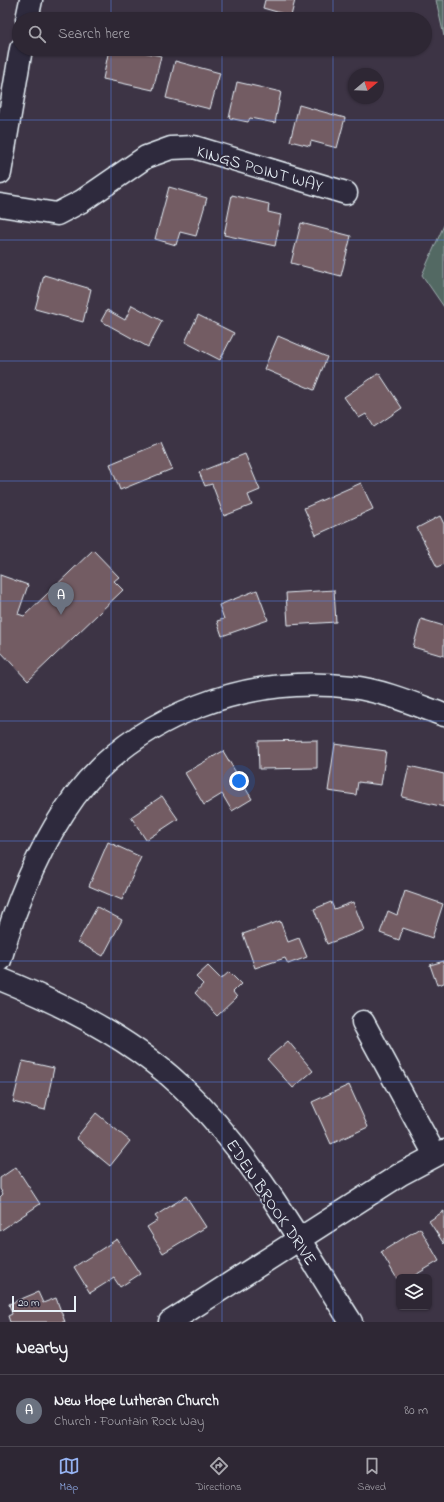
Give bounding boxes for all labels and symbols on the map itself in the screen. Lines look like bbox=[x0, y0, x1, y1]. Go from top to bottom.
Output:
north arrow bbox=[348, 68, 384, 104]
street label: KINGS POINT WAY bbox=[193, 139, 326, 199]
pin: A bbox=[48, 582, 74, 615]
your location bbox=[229, 771, 249, 791]
street label: EDEN BROOK DRIVE bbox=[219, 1135, 322, 1271]
scale bar bbox=[12, 1294, 76, 1313]

